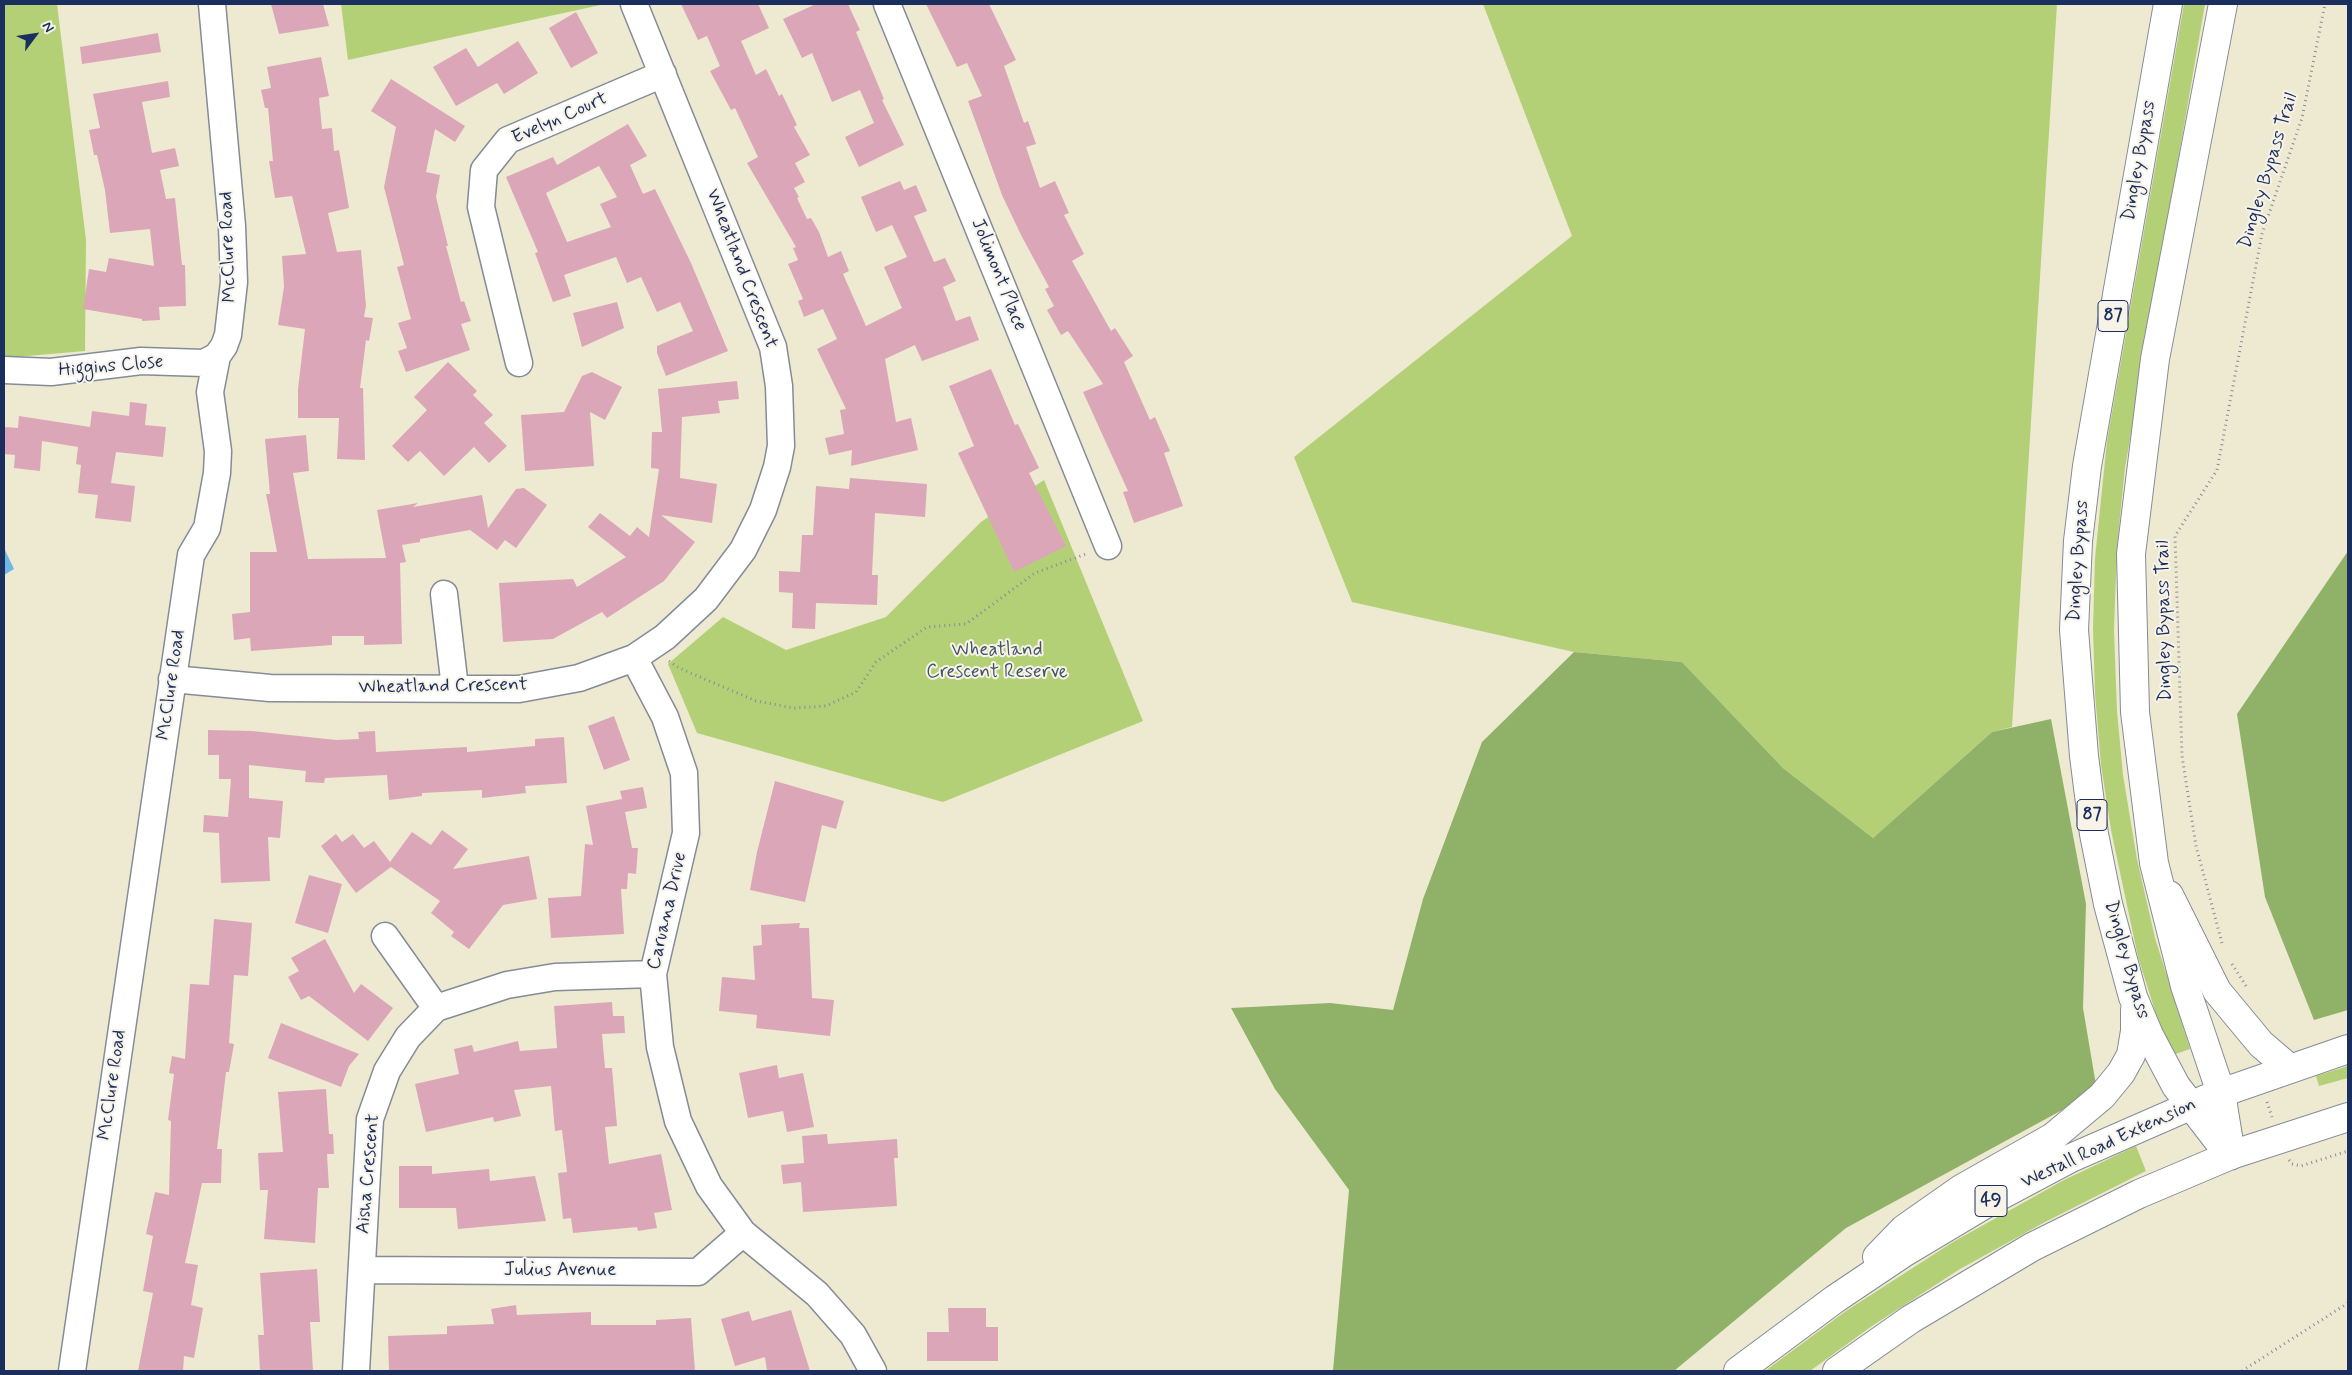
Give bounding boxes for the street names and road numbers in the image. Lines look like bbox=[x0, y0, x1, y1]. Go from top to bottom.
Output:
street label: Evelyn Court bbox=[509, 88, 611, 150]
street label: Dingley Bypass Trail bbox=[2234, 90, 2304, 252]
street label: Dingley Bypass bbox=[2118, 99, 2162, 223]
street label: Wheatland Crescent bbox=[700, 186, 782, 352]
street label: McClure Road bbox=[216, 191, 242, 303]
street label: Jolimont Place bbox=[965, 216, 1031, 334]
road number: 87 bbox=[2098, 300, 2128, 332]
street label: Higgins Close bbox=[58, 351, 164, 383]
street label: Dingley Bypass bbox=[2063, 499, 2095, 623]
street label: Dingley Bypass Trail bbox=[2152, 540, 2178, 702]
street label: McClure Road bbox=[153, 628, 191, 742]
street label: Wheatland Crescent bbox=[358, 674, 528, 700]
road number: 87 bbox=[2077, 800, 2107, 830]
street label: Caruana Drive bbox=[643, 850, 693, 972]
street label: Dingley Bypass bbox=[2098, 898, 2154, 1022]
street label: McClure Road bbox=[94, 1028, 132, 1142]
street label: Westall Road Extension bbox=[2018, 1093, 2200, 1195]
street label: Aisha Crescent bbox=[352, 1113, 386, 1235]
road number: 49 bbox=[1975, 1186, 2007, 1216]
street label: Julius Avenue bbox=[504, 1260, 616, 1282]

